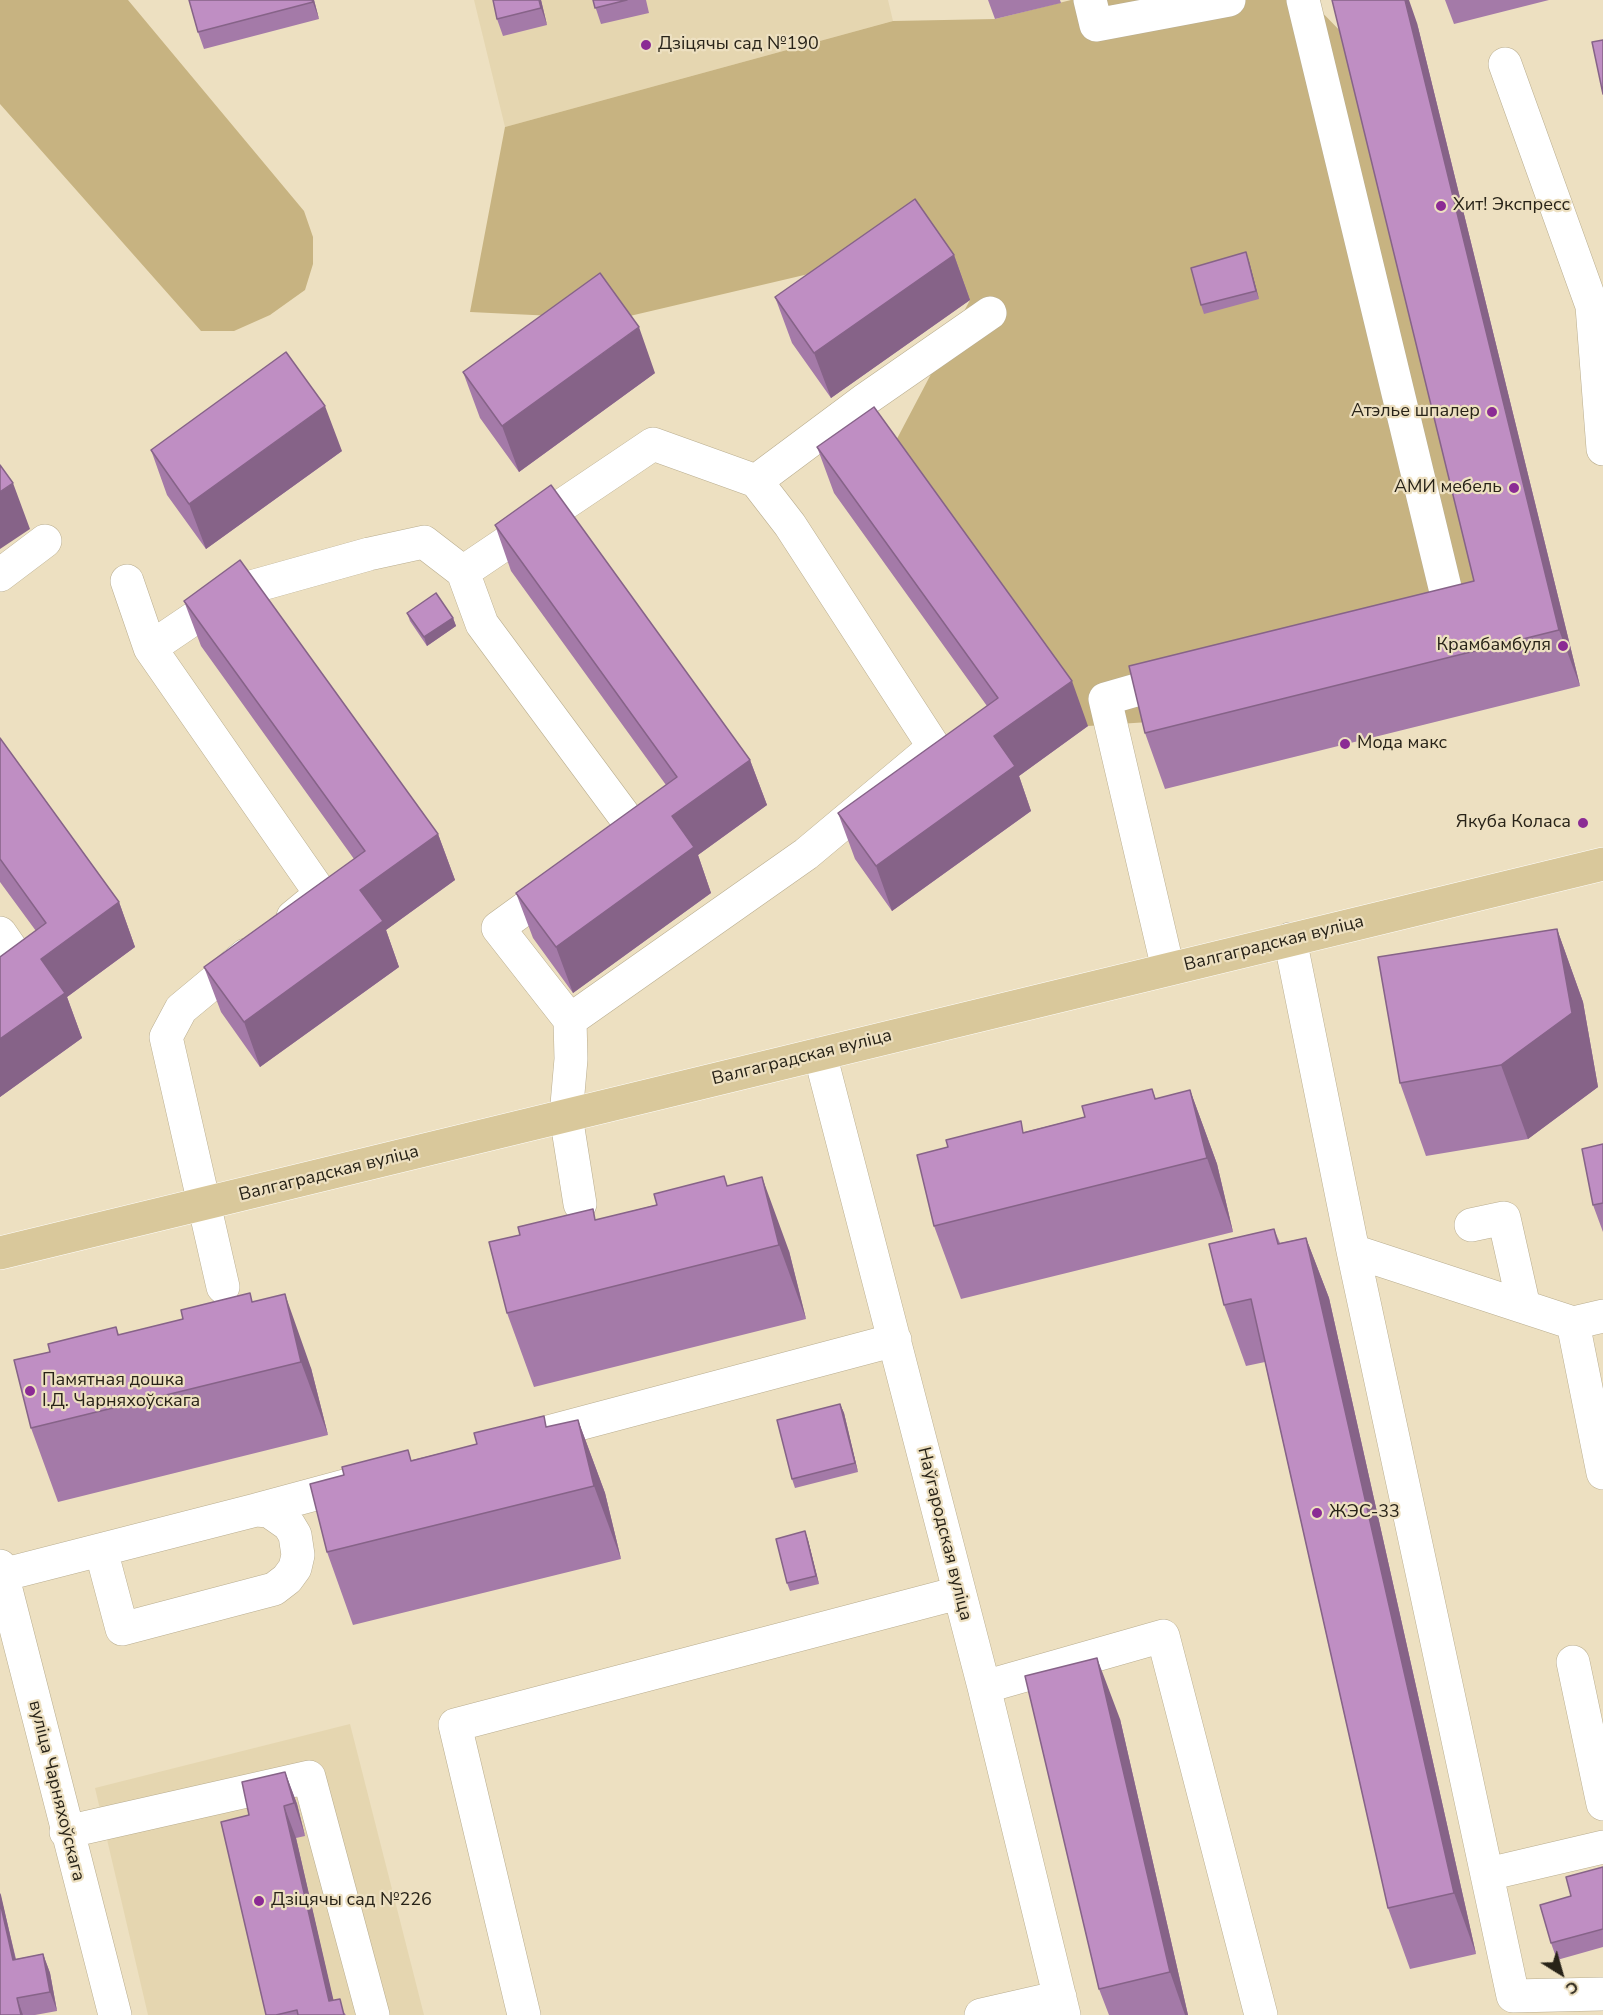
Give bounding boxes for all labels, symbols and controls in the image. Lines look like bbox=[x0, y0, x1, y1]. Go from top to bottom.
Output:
place label: Дзіцячы сад №190 bbox=[658, 34, 819, 56]
marker: Дзіцячы сад №190 bbox=[639, 38, 653, 52]
place label: Хит! Экспресс bbox=[1453, 195, 1570, 217]
marker: Хит! Экспресс bbox=[1434, 199, 1448, 213]
place label: Атэлье шпалер bbox=[1351, 401, 1480, 423]
marker: Атэлье шпалер bbox=[1485, 405, 1499, 419]
place label: АМИ мебель bbox=[1394, 477, 1502, 499]
marker: АМИ мебель bbox=[1507, 481, 1521, 495]
place label: Крамбамбуля bbox=[1436, 635, 1551, 657]
marker: Крамбамбуля bbox=[1556, 639, 1570, 653]
place label: Мода макс bbox=[1357, 733, 1447, 755]
marker: Мода макс bbox=[1338, 737, 1352, 751]
place label: Якуба Коласа bbox=[1456, 812, 1571, 834]
marker: Якуба Коласа bbox=[1576, 816, 1590, 830]
street label: Валгаградская вуліца bbox=[1182, 911, 1366, 977]
street label: Валгаградская вуліца bbox=[710, 1025, 894, 1091]
street label: Валгаградская вуліца bbox=[237, 1141, 421, 1207]
place label: Памятная дошка І.Д. Чарняхоўскага bbox=[42, 1370, 200, 1412]
marker: Памятная дошка І.Д. Чарняхоўскага bbox=[23, 1384, 37, 1398]
street label: Наўгародская вуліца bbox=[912, 1445, 976, 1623]
place label: ЖЭС-33 bbox=[1329, 1502, 1400, 1524]
marker: ЖЭС-33 bbox=[1310, 1506, 1324, 1520]
street label: вуліца Чарняхоўскага bbox=[23, 1698, 89, 1884]
place label: Дзіцячы сад №226 bbox=[271, 1890, 432, 1912]
marker: Дзіцячы сад №226 bbox=[252, 1894, 266, 1908]
north arrow bbox=[1531, 1943, 1591, 2003]
text: С bbox=[1561, 1975, 1583, 1999]

